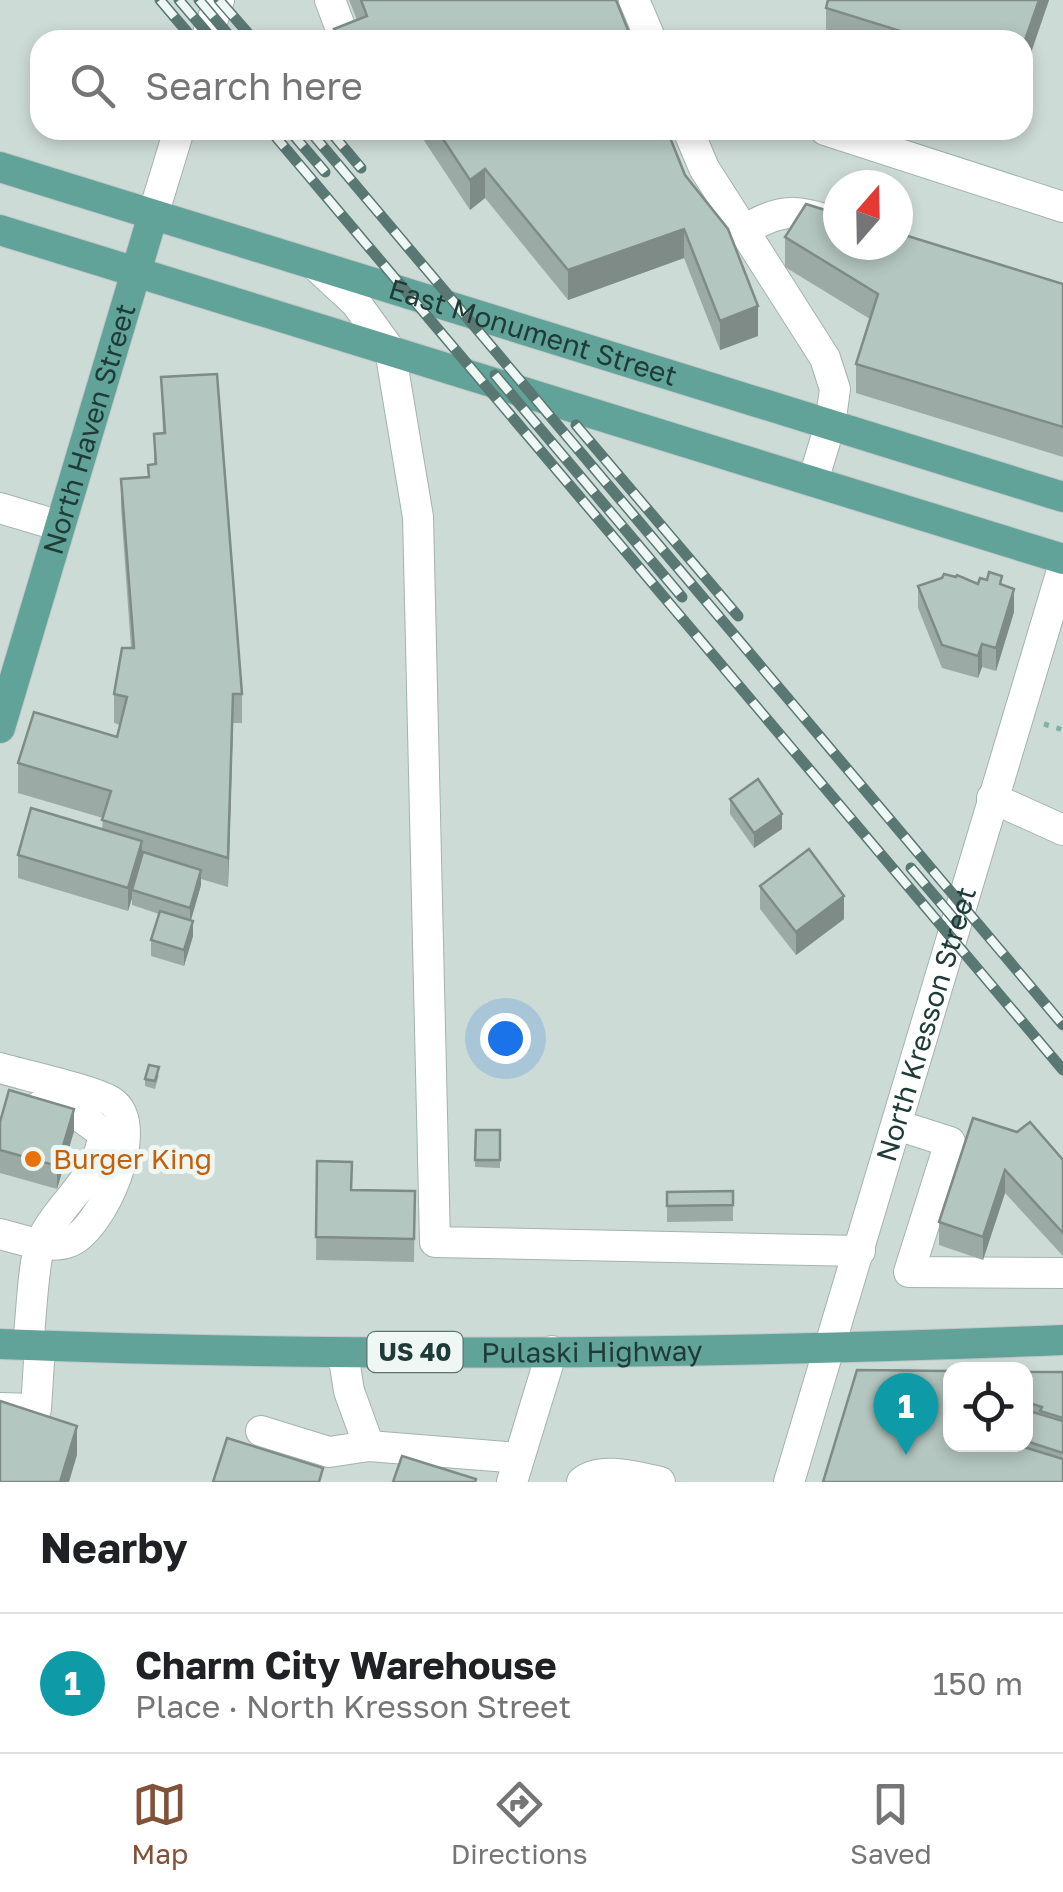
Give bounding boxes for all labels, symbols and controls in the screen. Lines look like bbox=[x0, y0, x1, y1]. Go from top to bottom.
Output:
search box bbox=[30, 30, 1033, 140]
icon: search bbox=[65, 58, 120, 113]
text: Search here bbox=[145, 63, 363, 108]
north arrow bbox=[823, 170, 913, 260]
street label: East Monument Street bbox=[385, 272, 681, 392]
street label: North Haven Street bbox=[36, 300, 142, 558]
street label: North Kresson Street bbox=[869, 883, 982, 1165]
your location bbox=[480, 1013, 531, 1064]
place label: Burger King bbox=[53, 1142, 212, 1175]
marker: Burger King bbox=[22, 1148, 44, 1170]
road number: US 40 bbox=[368, 1332, 462, 1372]
street label: Pulaski Highway bbox=[481, 1333, 703, 1369]
map controls bbox=[943, 1362, 1033, 1452]
button: locate bbox=[943, 1362, 1033, 1452]
pin: 1 bbox=[874, 1372, 938, 1455]
text: Nearby bbox=[40, 1522, 188, 1572]
text: Charm City Warehouse bbox=[135, 1642, 557, 1687]
text: 1 bbox=[64, 1664, 81, 1702]
text: 150 m bbox=[933, 1664, 1023, 1702]
text: Place · North Kresson Street bbox=[135, 1687, 571, 1725]
tab: Map bbox=[131, 1777, 188, 1870]
tab: Directions bbox=[451, 1777, 588, 1870]
tab: Saved bbox=[850, 1777, 932, 1870]

